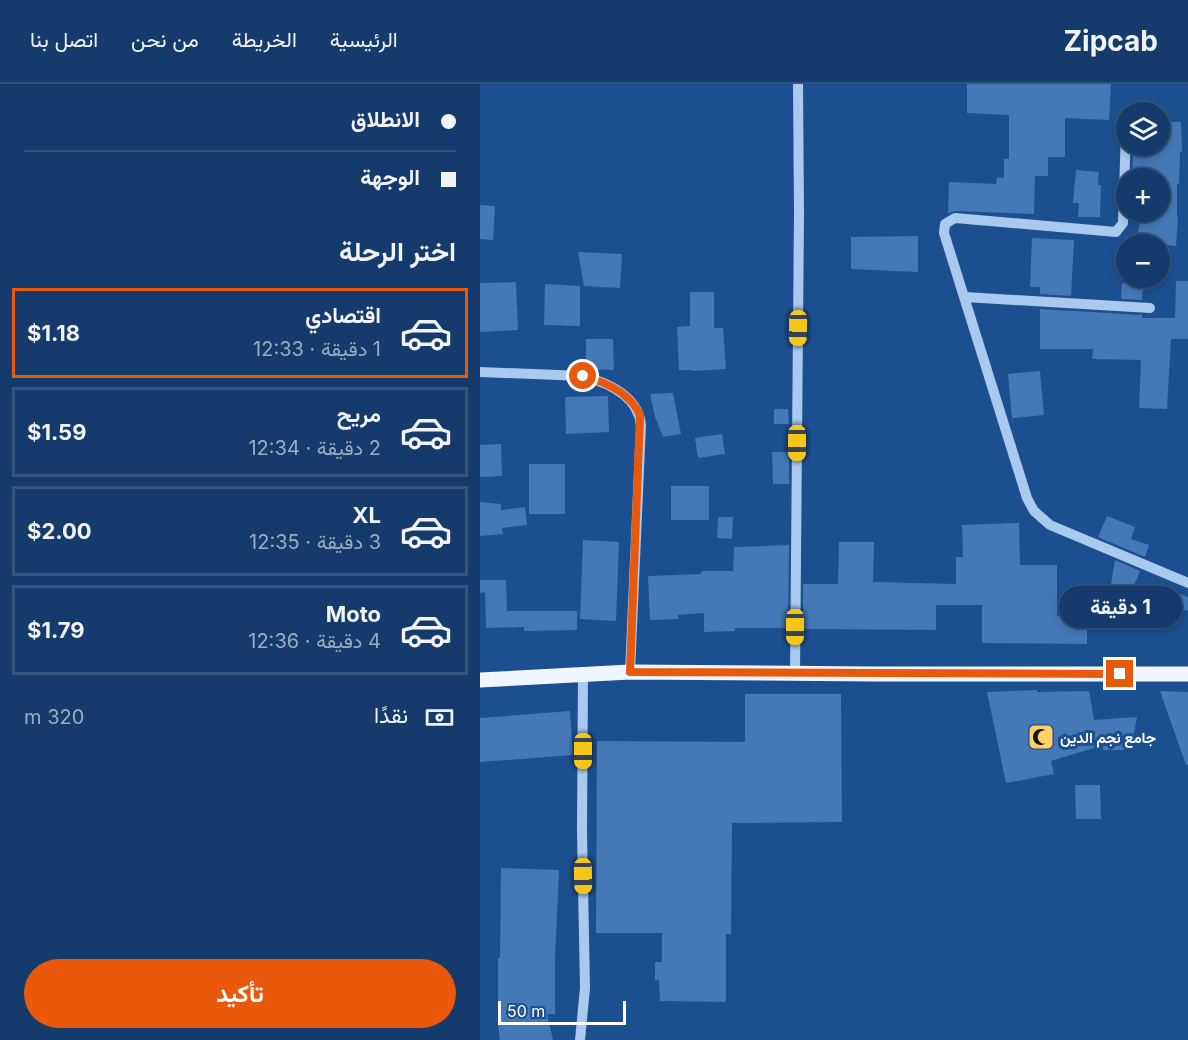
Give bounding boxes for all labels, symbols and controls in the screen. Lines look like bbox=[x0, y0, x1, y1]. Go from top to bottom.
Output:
text: Zipcab bbox=[1064, 24, 1158, 58]
text: اتصل بنا bbox=[30, 27, 98, 52]
text: من نحن bbox=[131, 27, 199, 52]
text: الخريطة bbox=[232, 27, 297, 52]
text: الرئيسية bbox=[330, 27, 398, 52]
map controls bbox=[1116, 102, 1170, 288]
button: layers bbox=[1116, 102, 1170, 156]
text: الانطلاق bbox=[351, 106, 420, 132]
text: الوجهة bbox=[360, 164, 420, 190]
button: + bbox=[1116, 168, 1170, 222]
button: − bbox=[1116, 234, 1170, 288]
text: اختر الرحلة bbox=[339, 235, 456, 268]
text: اقتصادي bbox=[305, 302, 381, 328]
icon: car bbox=[399, 306, 453, 360]
car bbox=[789, 310, 807, 346]
text: $1.18 bbox=[27, 320, 80, 346]
text: 1 دقيقة · 12:33 bbox=[253, 337, 381, 361]
route start bbox=[569, 362, 596, 389]
text: مريح bbox=[337, 401, 381, 427]
icon: car bbox=[399, 405, 453, 459]
text: $1.59 bbox=[27, 419, 86, 445]
car bbox=[788, 425, 806, 461]
text: 2 دقيقة · 12:34 bbox=[248, 436, 381, 460]
text: XL bbox=[352, 502, 381, 528]
icon: car bbox=[399, 504, 453, 558]
text: $2.00 bbox=[27, 518, 92, 544]
text: 3 دقيقة · 12:35 bbox=[249, 530, 381, 554]
callout: 1 دقيقة bbox=[1058, 587, 1182, 629]
text: 1 دقيقة bbox=[1090, 595, 1151, 619]
text: Moto bbox=[326, 601, 381, 627]
icon: car bbox=[399, 603, 453, 657]
car bbox=[786, 609, 804, 645]
text: $1.79 bbox=[27, 617, 85, 643]
text: 4 دقيقة · 12:36 bbox=[248, 629, 381, 653]
route end bbox=[1106, 660, 1133, 687]
icon: cash bbox=[423, 701, 456, 734]
text: نقدًا bbox=[374, 702, 408, 728]
text: 320 m bbox=[24, 705, 84, 729]
mosque icon: جامع نجم الدين bbox=[1026, 722, 1056, 752]
place label: جامع نجم الدين bbox=[1060, 728, 1156, 748]
car bbox=[574, 733, 592, 769]
car bbox=[574, 858, 592, 894]
button: تأكيد bbox=[24, 959, 456, 1028]
scale bar bbox=[498, 998, 626, 1026]
text: 50 m bbox=[507, 1001, 545, 1021]

